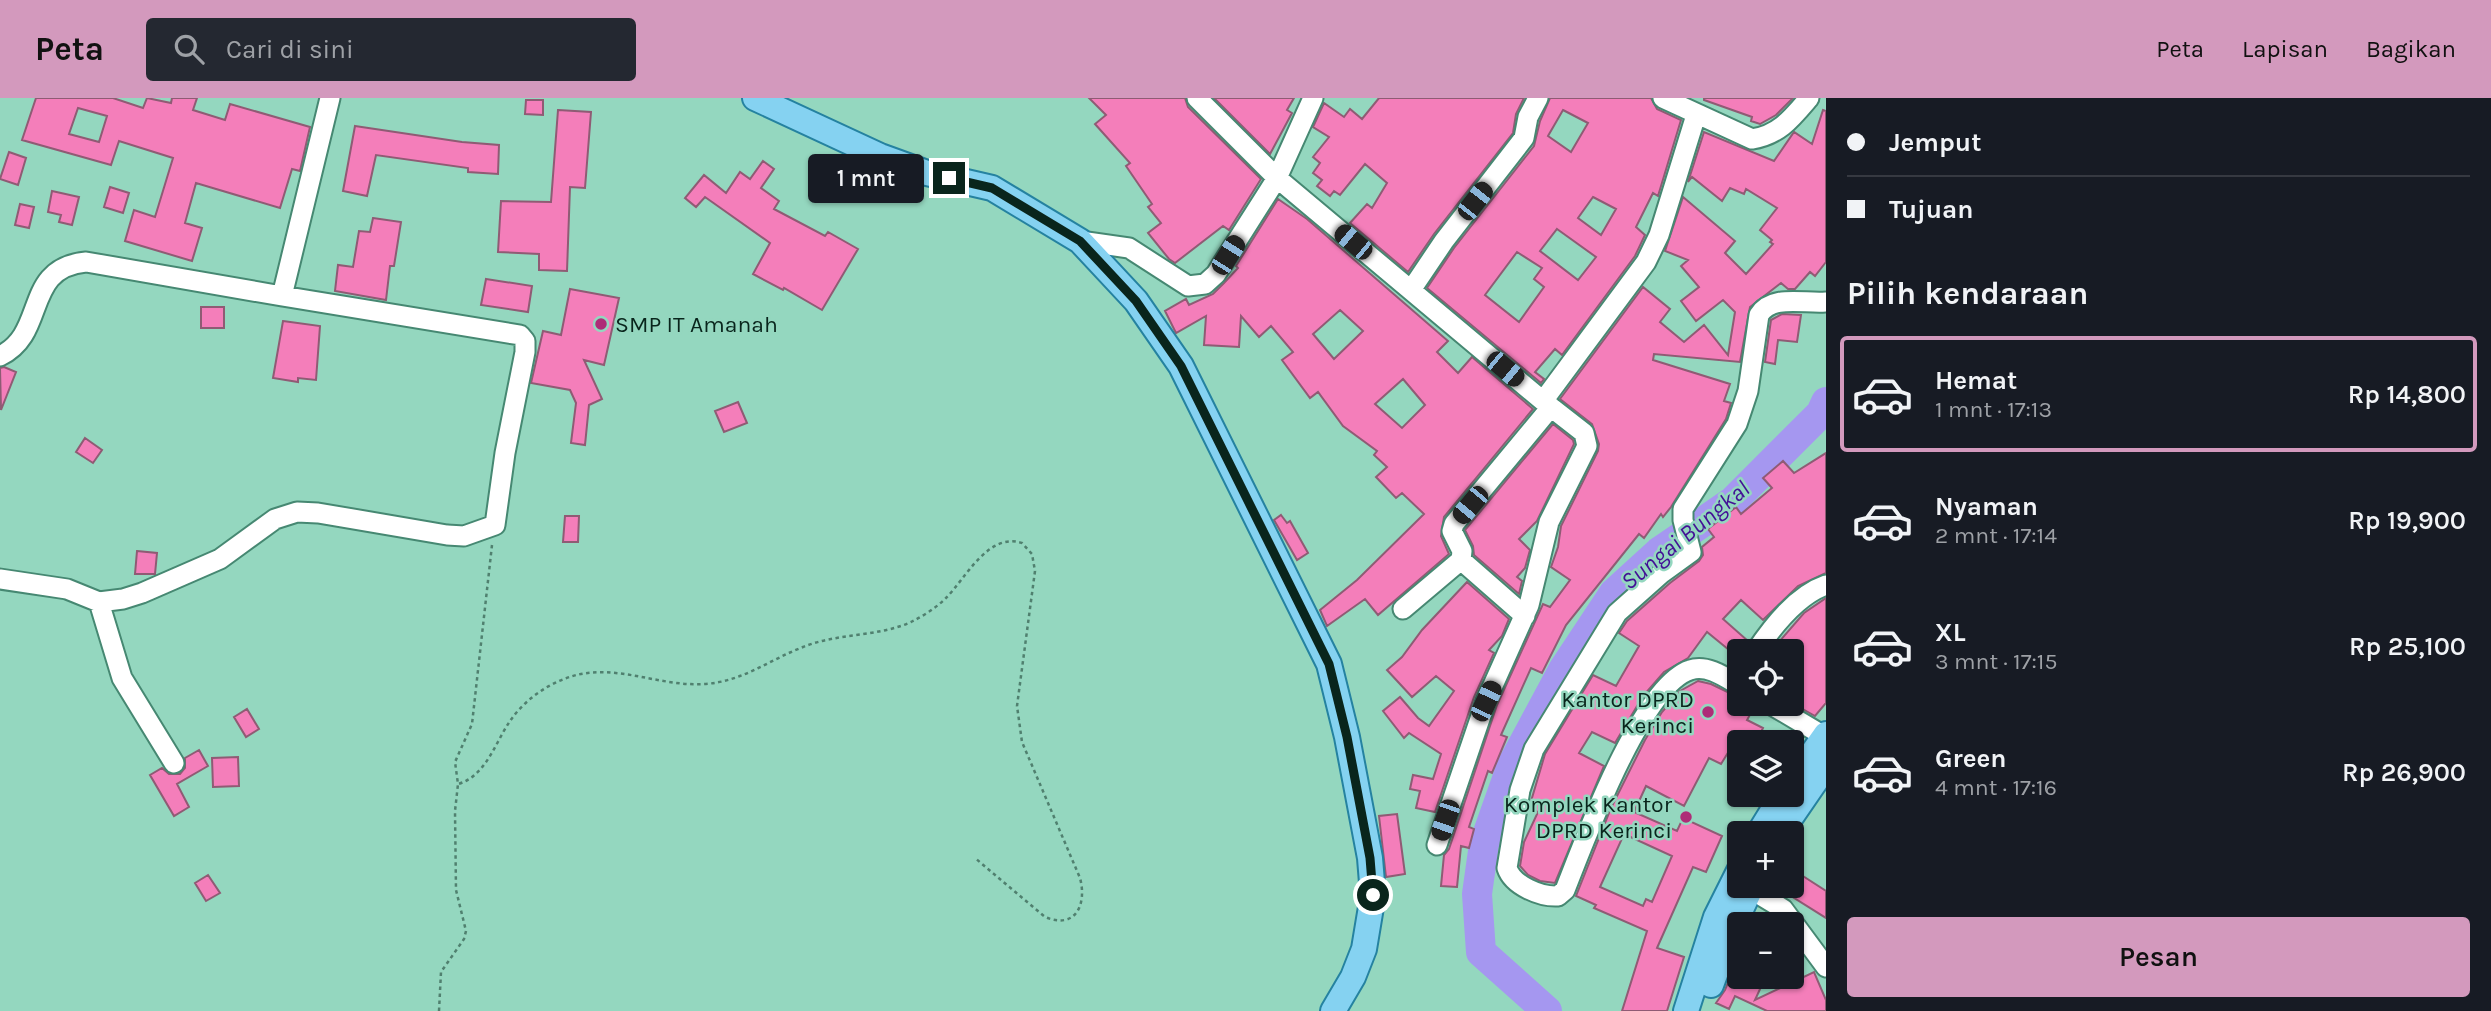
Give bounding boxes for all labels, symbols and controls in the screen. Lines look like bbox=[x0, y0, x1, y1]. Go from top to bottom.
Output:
search box bbox=[146, 18, 636, 81]
text: Peta bbox=[35, 30, 104, 68]
icon: search bbox=[170, 30, 208, 68]
text: Cari di sini bbox=[226, 34, 354, 65]
text: Peta bbox=[2156, 35, 2204, 63]
text: Lapisan bbox=[2242, 35, 2328, 63]
text: Bagikan bbox=[2366, 35, 2456, 63]
text: Jemput bbox=[1889, 127, 1981, 158]
callout: 1 mnt bbox=[809, 154, 925, 202]
route end bbox=[933, 162, 965, 194]
text: 1 mnt bbox=[837, 165, 895, 192]
car bbox=[1454, 178, 1497, 224]
text: Tujuan bbox=[1889, 194, 1973, 225]
car bbox=[1331, 220, 1376, 264]
car bbox=[1208, 232, 1249, 278]
text: Pilih kendaraan bbox=[1847, 275, 2088, 312]
place label: SMP IT Amanah bbox=[615, 311, 778, 338]
marker: SMP IT Amanah bbox=[593, 316, 609, 332]
car bbox=[1483, 347, 1528, 391]
icon: car bbox=[1851, 363, 1914, 426]
text: Hemat bbox=[1935, 365, 2017, 396]
text: Rp 14,800 bbox=[2348, 379, 2466, 410]
text: 1 mnt · 17:13 bbox=[1935, 396, 2052, 423]
water label: Sungai Bungkal bbox=[1615, 475, 1755, 595]
car bbox=[1449, 482, 1492, 528]
icon: car bbox=[1851, 489, 1914, 552]
text: Nyaman bbox=[1935, 491, 2038, 522]
text: Rp 19,900 bbox=[2348, 505, 2466, 536]
text: 2 mnt · 17:14 bbox=[1935, 522, 2057, 549]
icon: car bbox=[1851, 615, 1914, 678]
text: XL bbox=[1935, 617, 1966, 648]
text: Rp 25,100 bbox=[2349, 631, 2466, 662]
map controls bbox=[1727, 639, 1804, 989]
button: locate bbox=[1727, 639, 1804, 716]
text: 3 mnt · 17:15 bbox=[1935, 648, 2057, 675]
car bbox=[1468, 678, 1505, 724]
place label: Kantor DPRD Kerinci bbox=[1561, 686, 1694, 739]
marker: Kantor DPRD Kerinci bbox=[1700, 704, 1716, 720]
button: layers bbox=[1727, 730, 1804, 807]
icon: car bbox=[1851, 741, 1914, 804]
text: Green bbox=[1935, 743, 2007, 774]
text: Rp 26,900 bbox=[2342, 757, 2466, 788]
text: 4 mnt · 17:16 bbox=[1935, 774, 2057, 801]
place label: Komplek Kantor DPRD Kerinci bbox=[1504, 791, 1673, 844]
car bbox=[1429, 797, 1462, 843]
marker: Komplek Kantor DPRD Kerinci bbox=[1678, 809, 1694, 825]
button: + bbox=[1727, 821, 1804, 898]
route start bbox=[1357, 879, 1389, 911]
button: − bbox=[1727, 912, 1804, 989]
button: Pesan bbox=[1847, 917, 2470, 997]

